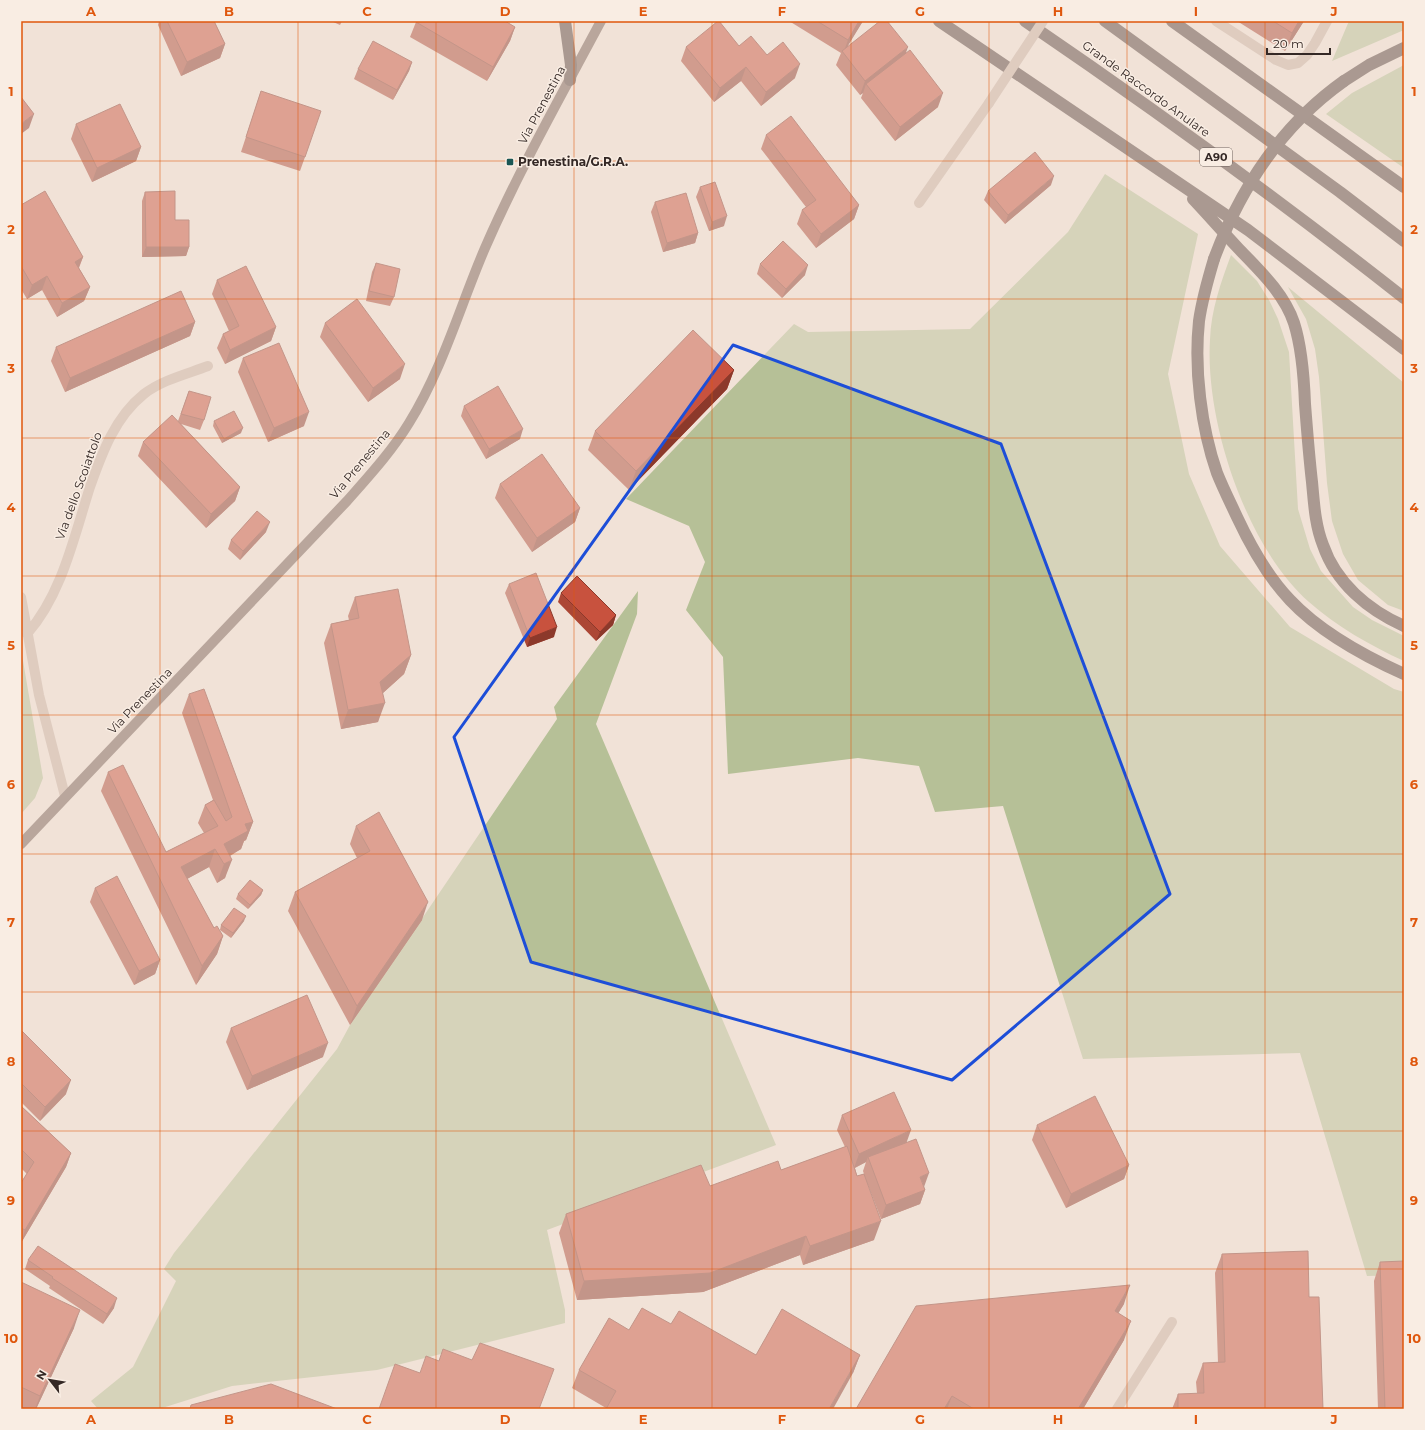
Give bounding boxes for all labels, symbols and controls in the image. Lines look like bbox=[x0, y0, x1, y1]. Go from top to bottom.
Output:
text: A bbox=[85, 3, 97, 19]
text: B bbox=[224, 3, 234, 19]
text: C bbox=[362, 3, 372, 19]
text: D bbox=[500, 3, 511, 19]
text: E bbox=[639, 3, 648, 19]
text: F bbox=[778, 3, 786, 19]
text: G bbox=[915, 3, 925, 19]
text: H bbox=[1053, 3, 1063, 19]
text: I bbox=[1194, 3, 1198, 19]
text: J bbox=[1329, 3, 1338, 19]
scale bar bbox=[1267, 30, 1330, 56]
text: 20 m bbox=[1273, 36, 1304, 51]
street label: Grande Raccordo Anulare bbox=[1079, 37, 1213, 140]
street label: Via Prenestina bbox=[515, 63, 568, 146]
text: 1 bbox=[8, 83, 14, 99]
text: 1 bbox=[1411, 83, 1417, 99]
road number: A90 bbox=[1200, 148, 1232, 166]
place label: Prenestina/G.R.A. bbox=[518, 154, 628, 169]
marker: Prenestina/G.R.A. bbox=[505, 157, 515, 167]
text: 2 bbox=[7, 221, 15, 237]
text: 2 bbox=[1410, 221, 1418, 237]
text: 3 bbox=[6, 360, 15, 376]
text: 3 bbox=[1409, 360, 1418, 376]
street label: Via Prenestina bbox=[326, 426, 393, 502]
street label: Via dello Scoiattolo bbox=[52, 430, 105, 542]
text: 4 bbox=[7, 499, 16, 515]
text: 4 bbox=[1410, 499, 1419, 515]
text: 5 bbox=[7, 637, 15, 653]
text: 5 bbox=[1410, 637, 1418, 653]
street label: Via Prenestina bbox=[104, 664, 175, 737]
text: 6 bbox=[7, 776, 16, 792]
text: 6 bbox=[1410, 776, 1419, 792]
text: 7 bbox=[7, 914, 15, 930]
text: 7 bbox=[1410, 914, 1418, 930]
text: 8 bbox=[7, 1053, 16, 1069]
text: 8 bbox=[1410, 1053, 1419, 1069]
text: 9 bbox=[7, 1192, 15, 1208]
text: 9 bbox=[1410, 1192, 1418, 1208]
text: 10 bbox=[4, 1330, 18, 1346]
text: 10 bbox=[1407, 1330, 1421, 1346]
north arrow bbox=[30, 1360, 70, 1400]
text: N bbox=[33, 1367, 50, 1382]
text: A bbox=[85, 1411, 97, 1427]
text: B bbox=[224, 1411, 234, 1427]
text: C bbox=[362, 1411, 372, 1427]
text: D bbox=[500, 1411, 511, 1427]
text: E bbox=[639, 1411, 648, 1427]
text: F bbox=[778, 1411, 786, 1427]
text: G bbox=[915, 1411, 925, 1427]
text: H bbox=[1053, 1411, 1063, 1427]
text: I bbox=[1194, 1411, 1198, 1427]
text: J bbox=[1329, 1411, 1338, 1427]

